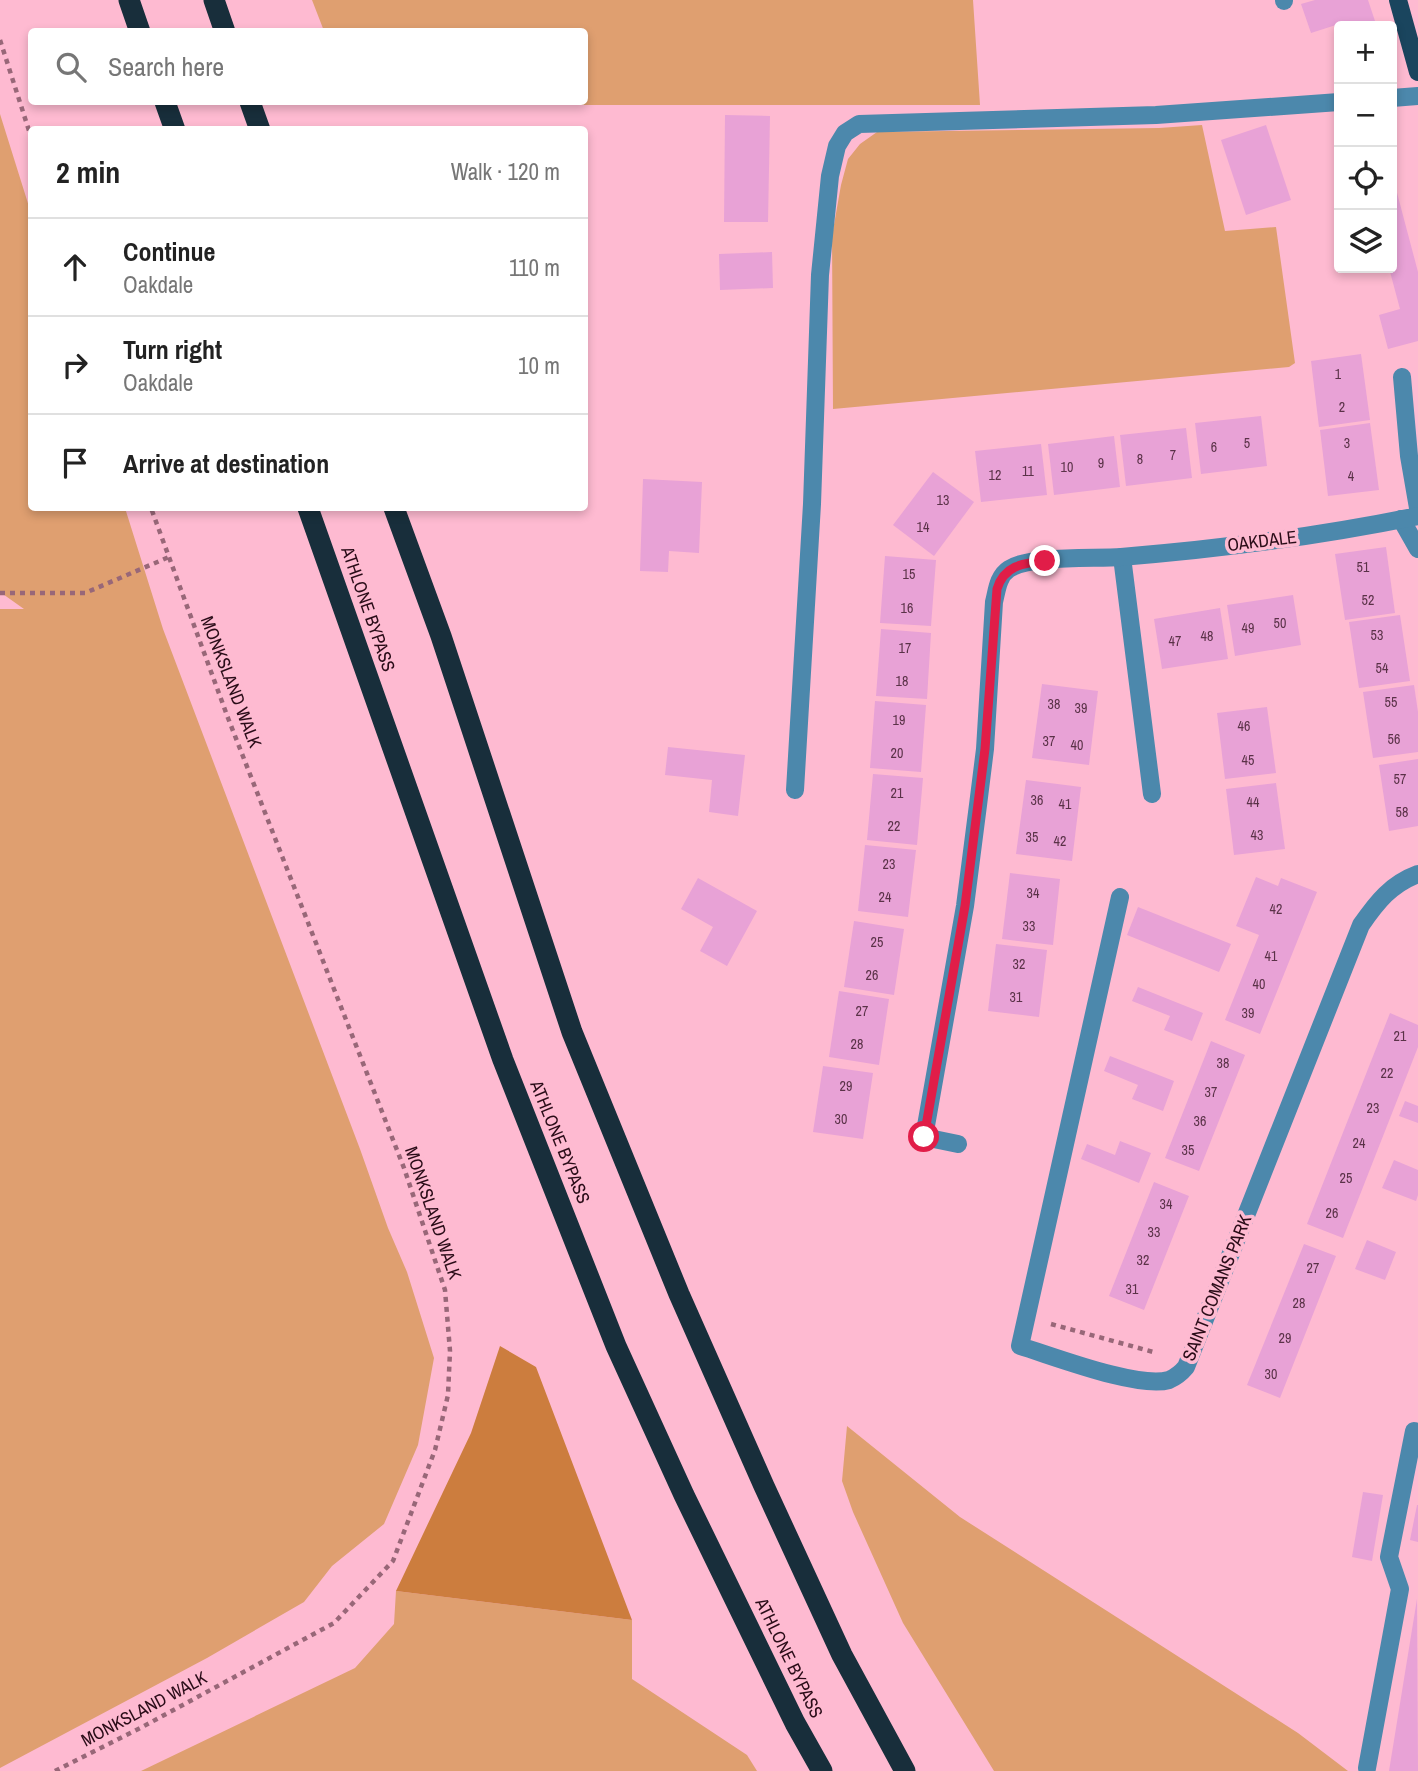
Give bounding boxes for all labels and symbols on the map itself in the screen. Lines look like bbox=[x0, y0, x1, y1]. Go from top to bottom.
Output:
house number: 1 bbox=[1335, 365, 1342, 383]
house number: 2 bbox=[1339, 398, 1345, 416]
house number: 5 bbox=[1244, 434, 1250, 452]
house number: 3 bbox=[1344, 434, 1350, 452]
house number: 6 bbox=[1211, 438, 1217, 456]
house number: 7 bbox=[1170, 446, 1176, 464]
house number: 8 bbox=[1137, 450, 1143, 468]
house number: 9 bbox=[1098, 454, 1104, 472]
house number: 10 bbox=[1061, 458, 1073, 476]
house number: 11 bbox=[1022, 462, 1035, 480]
house number: 12 bbox=[989, 466, 1001, 484]
house number: 4 bbox=[1348, 467, 1355, 485]
house number: 13 bbox=[937, 491, 949, 509]
house number: 14 bbox=[917, 518, 930, 536]
street label: OAKDALE bbox=[1226, 524, 1298, 557]
street label: ATHLONE BYPASS bbox=[335, 542, 402, 675]
route end bbox=[1029, 545, 1060, 576]
house number: 51 bbox=[1357, 558, 1370, 576]
house number: 15 bbox=[903, 565, 915, 583]
house number: 52 bbox=[1362, 591, 1374, 609]
house number: 16 bbox=[901, 599, 913, 617]
street label: MONKSLAND WALK bbox=[195, 613, 268, 751]
house number: 50 bbox=[1274, 614, 1286, 632]
house number: 49 bbox=[1242, 619, 1254, 637]
house number: 53 bbox=[1371, 626, 1383, 644]
house number: 48 bbox=[1201, 627, 1213, 645]
house number: 47 bbox=[1169, 632, 1181, 650]
house number: 17 bbox=[899, 639, 911, 657]
house number: 54 bbox=[1376, 659, 1389, 677]
house number: 18 bbox=[896, 672, 908, 690]
house number: 55 bbox=[1385, 693, 1397, 711]
house number: 38 bbox=[1048, 695, 1060, 713]
house number: 39 bbox=[1075, 699, 1087, 717]
house number: 19 bbox=[893, 711, 905, 729]
house number: 46 bbox=[1238, 717, 1250, 735]
house number: 56 bbox=[1388, 730, 1400, 748]
house number: 37 bbox=[1043, 732, 1055, 750]
house number: 40 bbox=[1071, 736, 1083, 754]
house number: 20 bbox=[891, 744, 903, 762]
house number: 45 bbox=[1242, 751, 1254, 769]
house number: 57 bbox=[1394, 770, 1406, 788]
house number: 21 bbox=[891, 784, 904, 802]
house number: 36 bbox=[1031, 791, 1043, 809]
house number: 44 bbox=[1247, 793, 1260, 811]
house number: 41 bbox=[1059, 795, 1072, 813]
house number: 58 bbox=[1396, 803, 1408, 821]
house number: 22 bbox=[888, 817, 900, 835]
house number: 43 bbox=[1251, 826, 1263, 844]
house number: 35 bbox=[1026, 828, 1038, 846]
house number: 42 bbox=[1054, 832, 1066, 850]
house number: 23 bbox=[883, 855, 895, 873]
house number: 34 bbox=[1027, 884, 1040, 902]
house number: 24 bbox=[879, 888, 892, 906]
house number: 42 bbox=[1270, 900, 1282, 918]
house number: 33 bbox=[1023, 917, 1035, 935]
house number: 25 bbox=[871, 933, 883, 951]
house number: 41 bbox=[1265, 947, 1278, 965]
house number: 32 bbox=[1013, 955, 1025, 973]
house number: 26 bbox=[866, 966, 878, 984]
house number: 40 bbox=[1253, 975, 1265, 993]
house number: 31 bbox=[1010, 988, 1023, 1006]
house number: 27 bbox=[856, 1002, 868, 1020]
house number: 39 bbox=[1242, 1004, 1254, 1022]
house number: 21 bbox=[1394, 1027, 1407, 1045]
house number: 28 bbox=[851, 1035, 863, 1053]
house number: 38 bbox=[1217, 1054, 1229, 1072]
house number: 22 bbox=[1381, 1064, 1393, 1082]
street label: ATHLONE BYPASS bbox=[524, 1076, 597, 1207]
house number: 29 bbox=[840, 1077, 852, 1095]
house number: 37 bbox=[1205, 1083, 1217, 1101]
house number: 23 bbox=[1367, 1099, 1379, 1117]
house number: 30 bbox=[835, 1110, 847, 1128]
house number: 36 bbox=[1194, 1112, 1206, 1130]
route start bbox=[908, 1121, 939, 1152]
house number: 24 bbox=[1353, 1134, 1366, 1152]
house number: 35 bbox=[1182, 1141, 1194, 1159]
street label: MONKSLAND WALK bbox=[399, 1143, 468, 1283]
house number: 25 bbox=[1340, 1169, 1352, 1187]
house number: 34 bbox=[1160, 1195, 1173, 1213]
house number: 26 bbox=[1326, 1204, 1338, 1222]
street label: SAINT COMANS PARK bbox=[1176, 1211, 1257, 1365]
house number: 33 bbox=[1148, 1223, 1160, 1241]
house number: 32 bbox=[1137, 1251, 1149, 1269]
house number: 27 bbox=[1307, 1259, 1319, 1277]
house number: 31 bbox=[1126, 1280, 1139, 1298]
house number: 28 bbox=[1293, 1294, 1305, 1312]
house number: 29 bbox=[1279, 1329, 1291, 1347]
house number: 30 bbox=[1265, 1365, 1277, 1383]
street label: ATHLONE BYPASS bbox=[749, 1593, 829, 1722]
street label: MONKSLAND WALK bbox=[77, 1665, 211, 1752]

